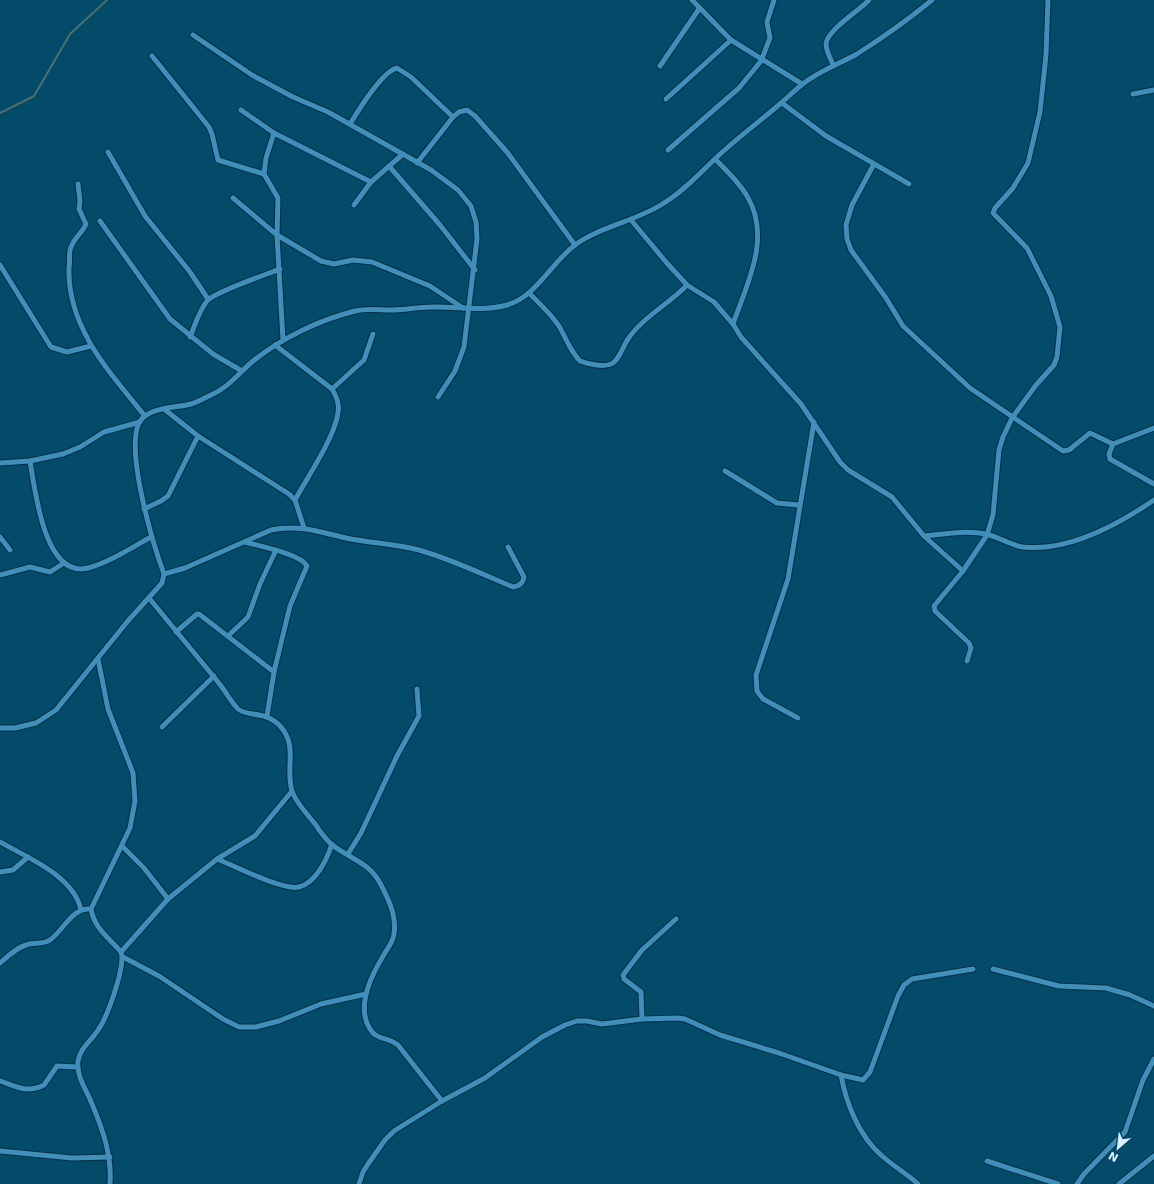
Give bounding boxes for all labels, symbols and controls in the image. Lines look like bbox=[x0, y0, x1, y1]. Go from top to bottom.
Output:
north arrow bbox=[1098, 1128, 1138, 1168]
text: N bbox=[1106, 1148, 1121, 1164]

